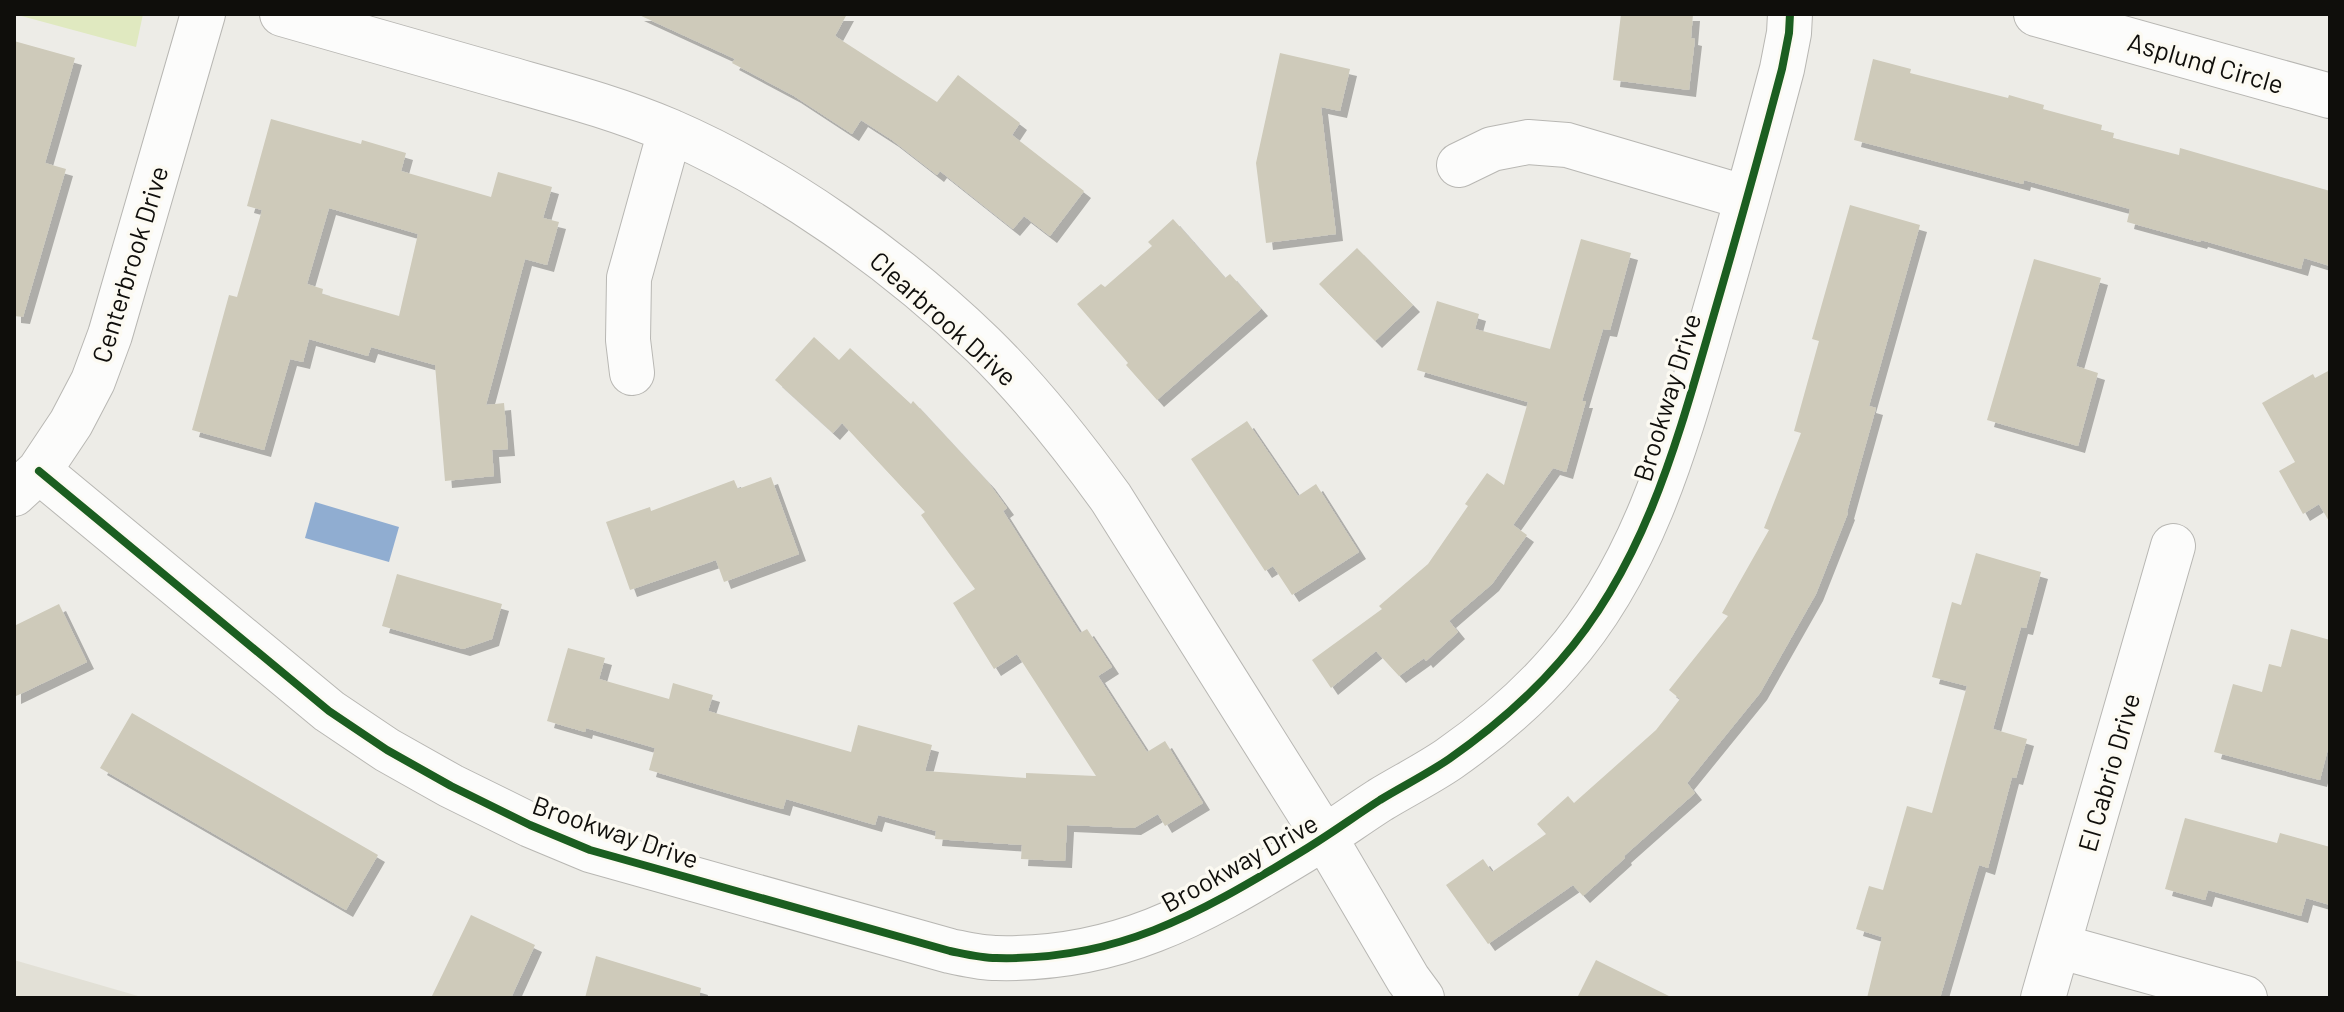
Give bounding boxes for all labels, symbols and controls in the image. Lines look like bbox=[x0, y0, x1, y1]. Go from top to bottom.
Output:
street label: Asplund Circle bbox=[2124, 25, 2288, 99]
street label: Centerbrook Drive bbox=[84, 162, 174, 366]
street label: Clearbrook Drive bbox=[864, 244, 1024, 392]
street label: Brookway Drive bbox=[1626, 309, 1706, 485]
street label: El Cabrio Drive bbox=[2071, 689, 2145, 855]
street label: Brookway Drive bbox=[529, 788, 703, 874]
street label: Brookway Drive bbox=[1156, 806, 1322, 918]

